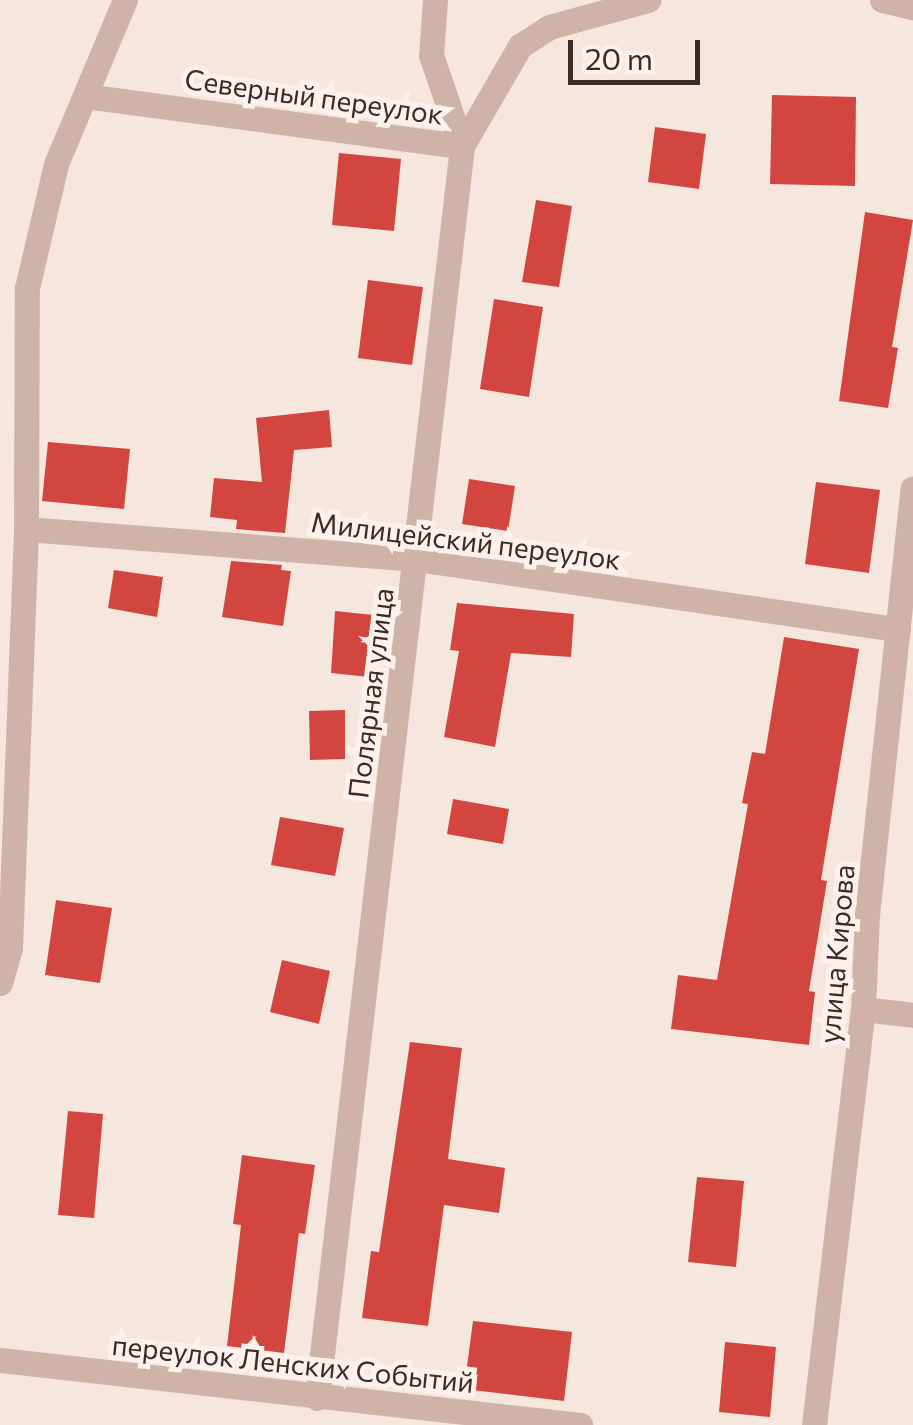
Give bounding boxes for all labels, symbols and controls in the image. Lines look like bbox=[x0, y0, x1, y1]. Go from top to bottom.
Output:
scale bar bbox=[573, 20, 706, 82]
text: 20 m bbox=[585, 39, 653, 76]
street label: Северный переулок bbox=[183, 61, 445, 131]
street label: Милицейский переулок bbox=[309, 504, 623, 576]
street label: Полярная улица bbox=[340, 586, 400, 800]
street label: улица Кирова bbox=[811, 863, 861, 1045]
street label: переулок Ленских Событий bbox=[110, 1327, 476, 1399]

